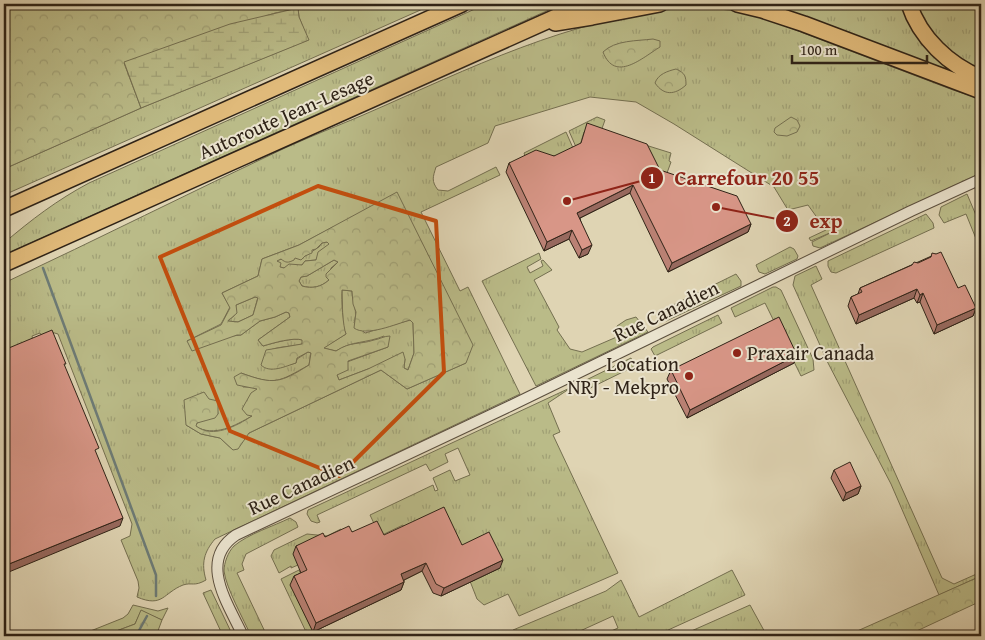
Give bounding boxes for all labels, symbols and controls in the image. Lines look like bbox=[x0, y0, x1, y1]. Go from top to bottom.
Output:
scale bar bbox=[792, 32, 928, 64]
text: 100 m bbox=[800, 39, 838, 60]
street label: Autoroute Jean-Lesage bbox=[194, 63, 378, 166]
callout: Carrefour 20 55 bbox=[640, 160, 830, 196]
text: Carrefour 20 55 bbox=[675, 162, 819, 193]
text: 1 bbox=[648, 167, 656, 188]
callout: exp bbox=[774, 203, 852, 239]
text: exp bbox=[809, 205, 843, 236]
text: 2 bbox=[783, 210, 791, 231]
street label: Rue Canadien bbox=[608, 273, 723, 349]
place label: Praxair Canada bbox=[747, 338, 875, 367]
marker: Praxair Canada bbox=[731, 347, 743, 359]
place label: Location NRJ - Mekpro bbox=[568, 349, 679, 401]
marker: Location NRJ - Mekpro bbox=[683, 370, 695, 382]
street label: Rue Canadien bbox=[243, 447, 359, 522]

